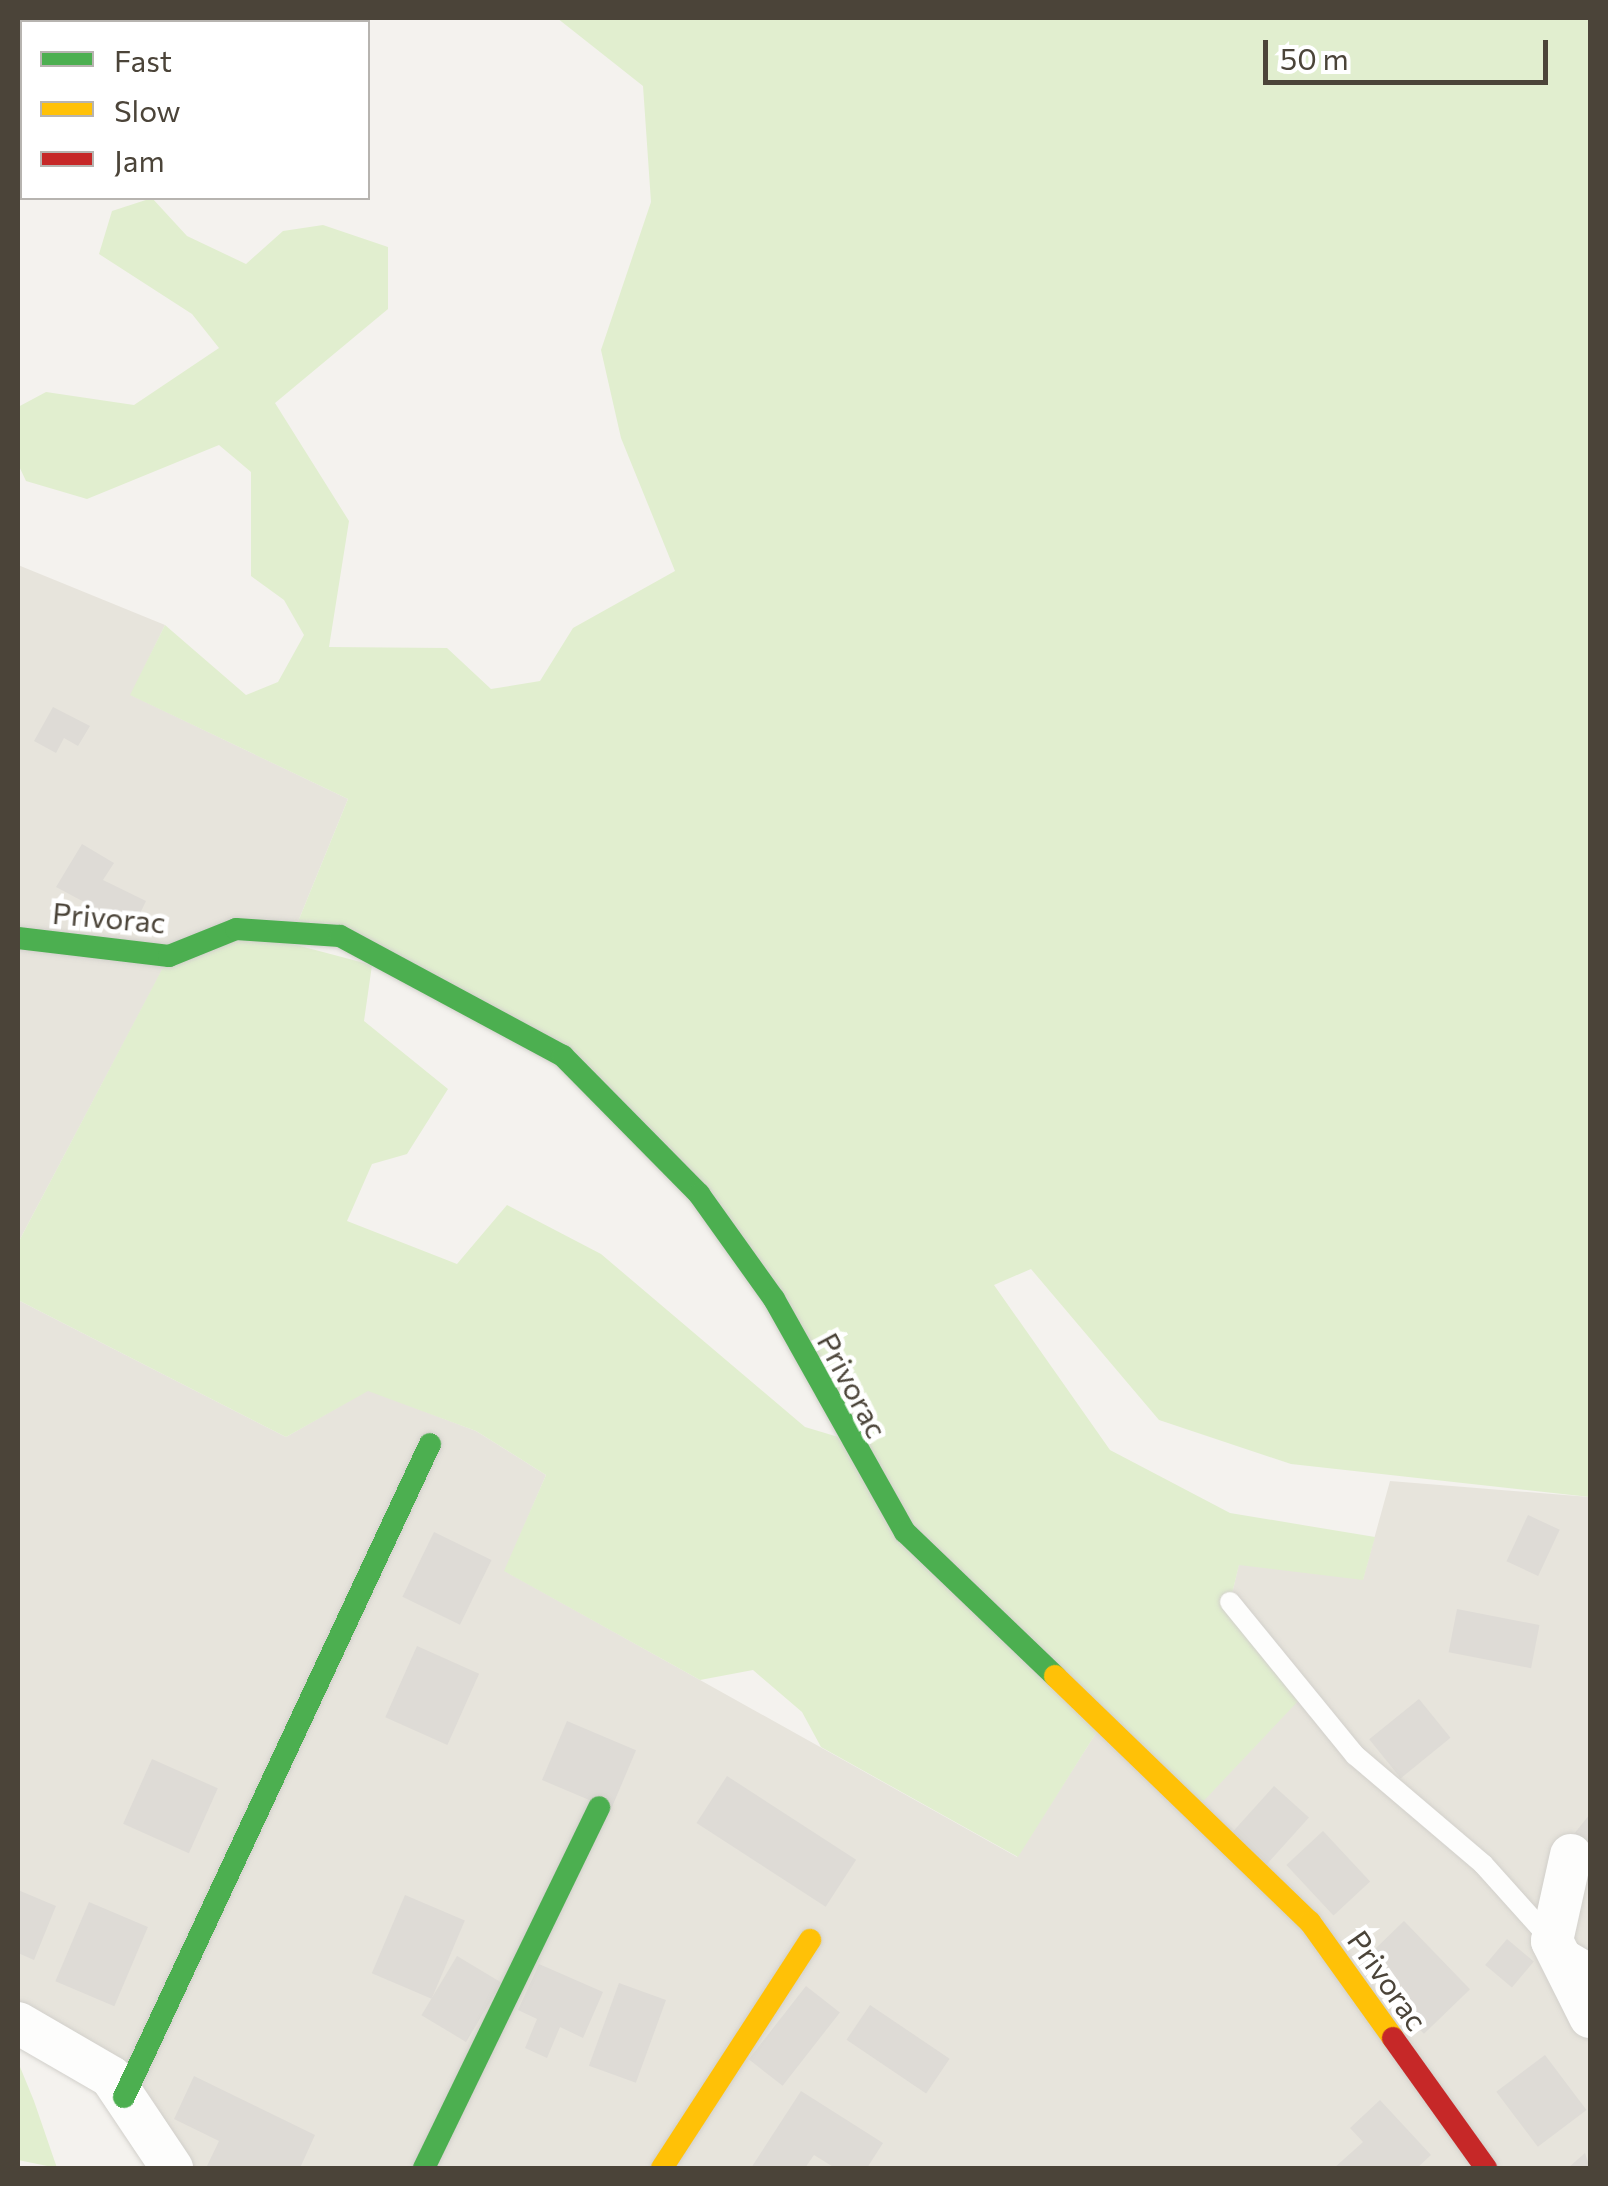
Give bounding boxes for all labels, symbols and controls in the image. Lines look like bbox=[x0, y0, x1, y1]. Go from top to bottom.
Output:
legend bbox=[20, 20, 370, 200]
scale bar bbox=[1268, 20, 1553, 82]
text: 50 m bbox=[1280, 39, 1349, 76]
text: Fast bbox=[114, 41, 172, 78]
text: Slow bbox=[114, 91, 181, 128]
text: Jam bbox=[114, 141, 165, 178]
street label: Privorac bbox=[51, 894, 167, 940]
street label: Privorac bbox=[810, 1326, 896, 1444]
street label: Privorac bbox=[1341, 1923, 1435, 2037]

